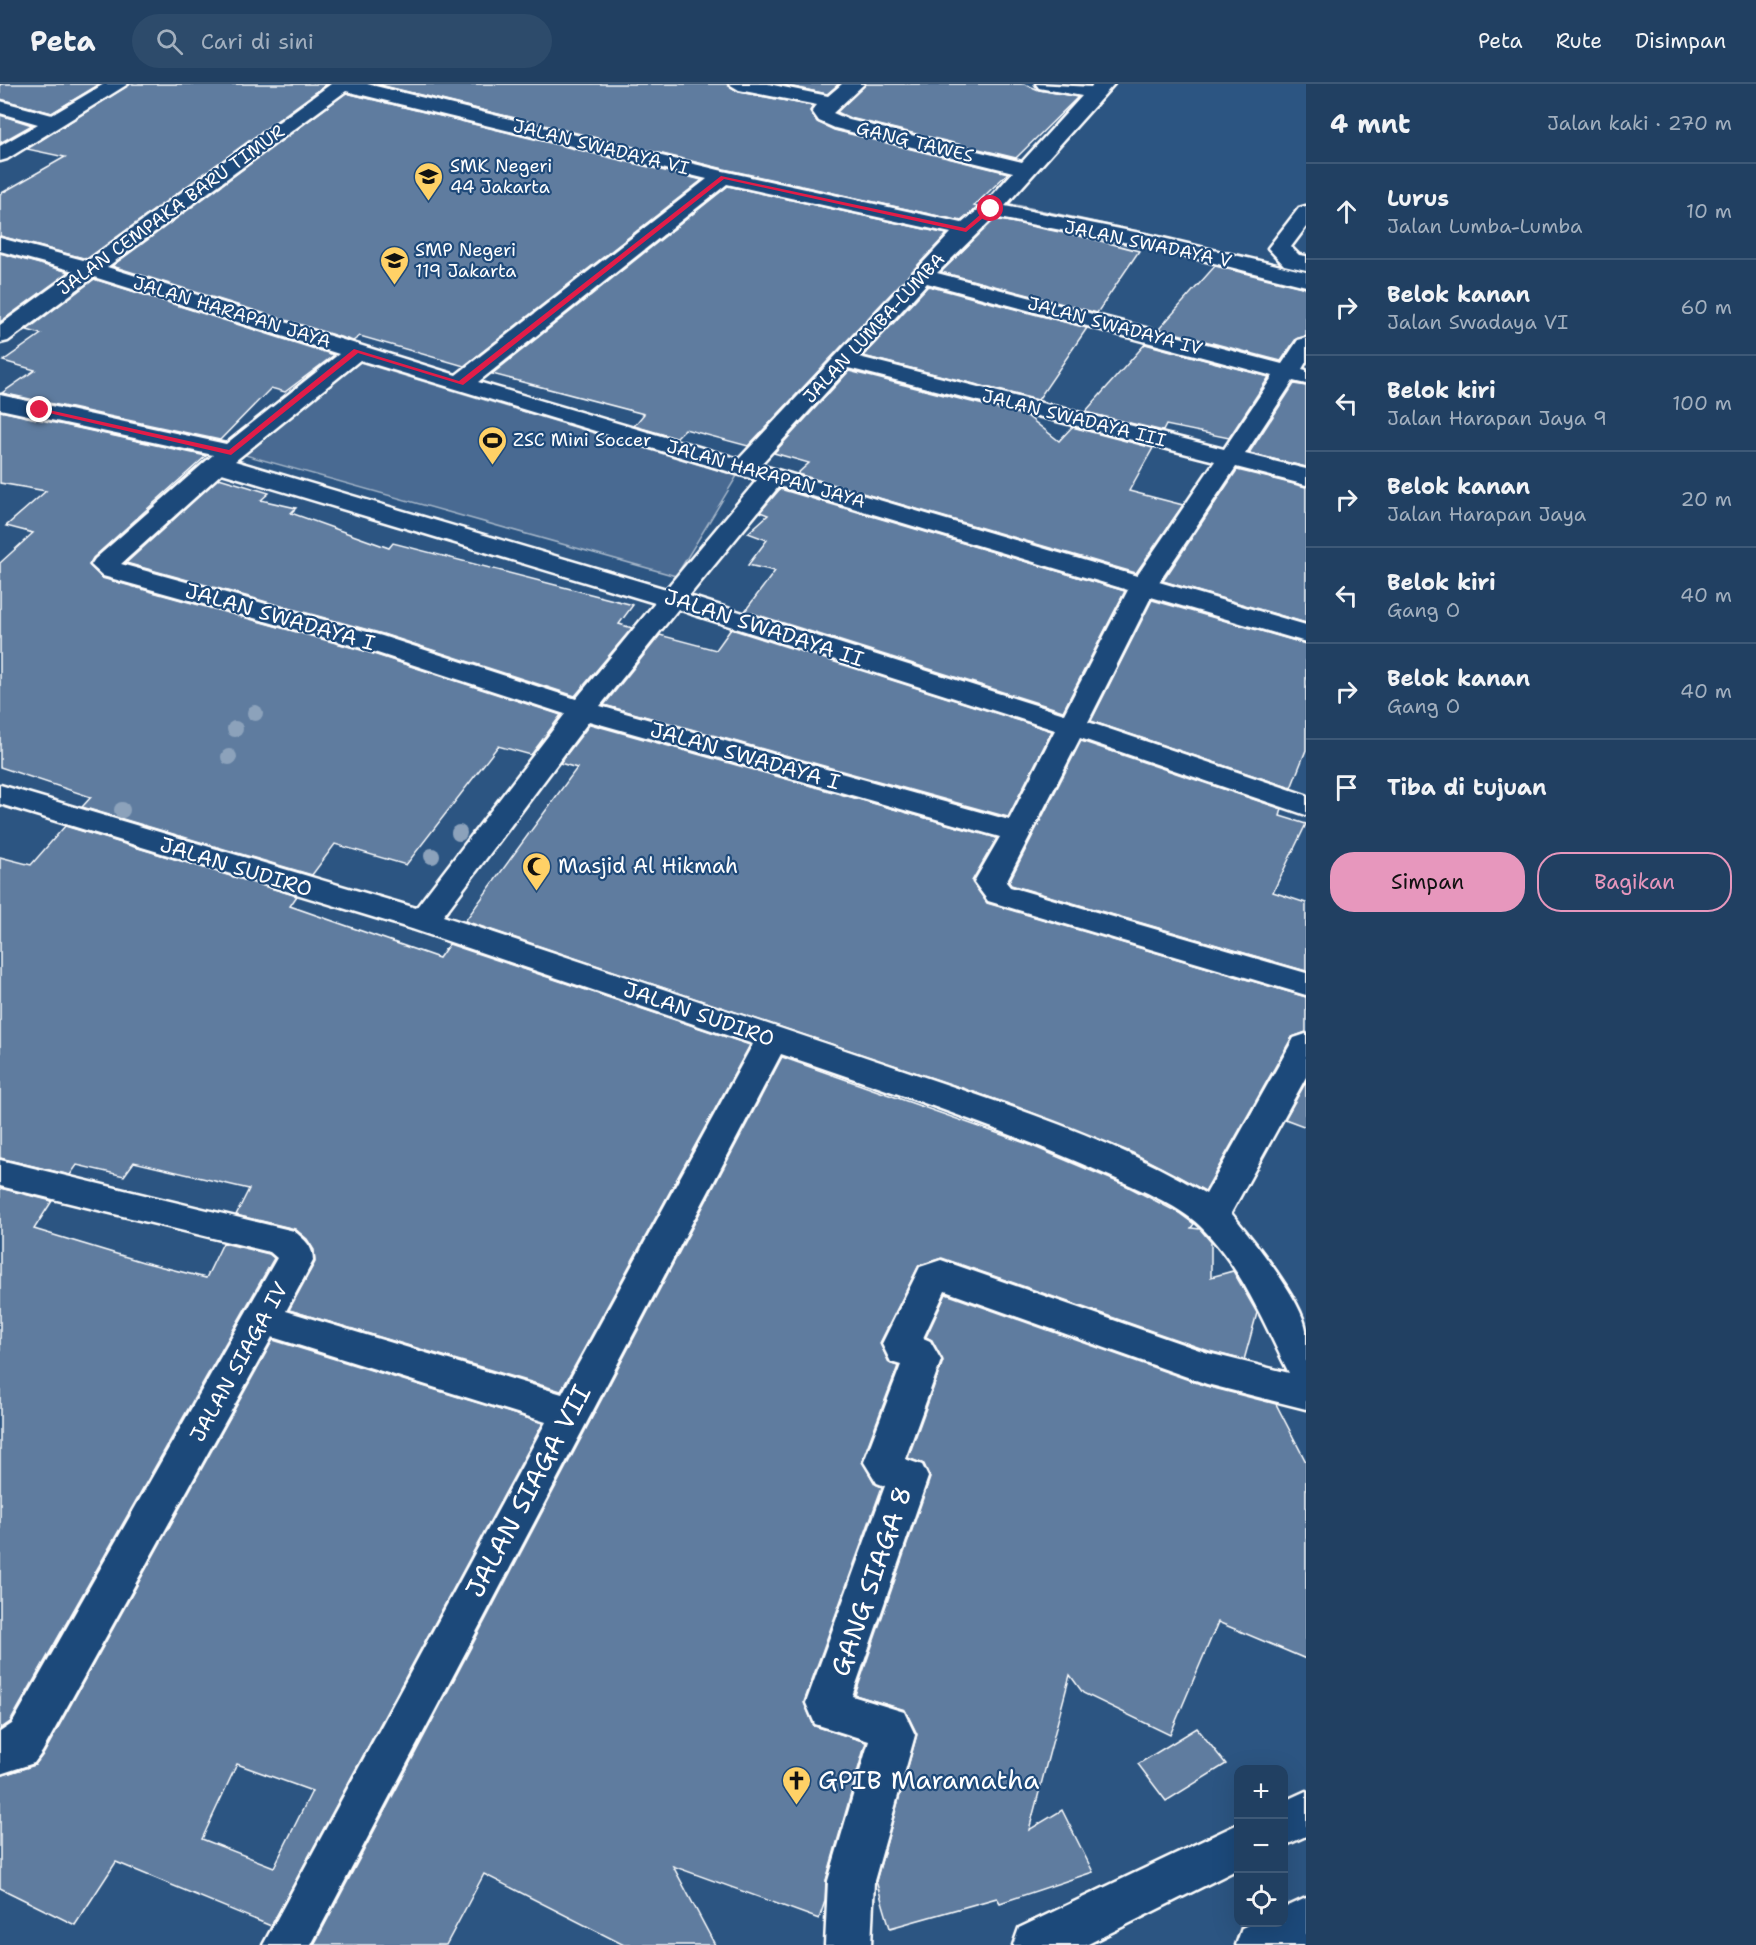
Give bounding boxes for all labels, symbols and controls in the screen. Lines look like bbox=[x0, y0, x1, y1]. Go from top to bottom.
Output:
search box bbox=[132, 14, 552, 68]
text: Peta bbox=[30, 22, 96, 60]
icon: search bbox=[153, 25, 186, 58]
text: Cari di sini bbox=[201, 27, 314, 56]
text: Peta bbox=[1478, 27, 1523, 55]
text: Rute bbox=[1556, 27, 1602, 55]
text: Disimpan bbox=[1635, 27, 1726, 55]
text: 4 mnt bbox=[1330, 106, 1410, 141]
text: Jalan kaki · 270 m bbox=[1547, 110, 1732, 136]
street label: JALAN SWADAYA VI bbox=[511, 114, 692, 180]
street label: GANG TAWES bbox=[854, 116, 976, 168]
street label: JALAN CEMPAKA BARU TIMUR bbox=[53, 119, 289, 301]
place label: SMK Negeri 44 Jakarta bbox=[450, 154, 552, 199]
school or university icon: SMK Negeri 44 Jakarta bbox=[413, 160, 445, 202]
text: Lurus bbox=[1387, 184, 1449, 213]
route start bbox=[977, 195, 1003, 221]
icon: ahead bbox=[1330, 195, 1363, 228]
text: 10 m bbox=[1686, 198, 1732, 224]
text: Jalan Lumba-Lumba bbox=[1387, 213, 1582, 239]
street label: JALAN SWADAYA V bbox=[1062, 215, 1234, 273]
place label: SMP Negeri 119 Jakarta bbox=[415, 238, 517, 283]
school or university icon: SMP Negeri 119 Jakarta bbox=[378, 244, 410, 286]
street label: JALAN LUMBA-LUMBA bbox=[798, 248, 950, 408]
street label: JALAN HARAPAN JAYA bbox=[130, 270, 334, 354]
text: Belok kanan bbox=[1387, 280, 1530, 309]
street label: JALAN SWADAYA IV bbox=[1025, 291, 1205, 361]
icon: right bbox=[1330, 291, 1363, 324]
text: 60 m bbox=[1680, 294, 1732, 320]
text: Jalan Swadaya VI bbox=[1387, 309, 1568, 335]
text: Belok kiri bbox=[1387, 376, 1496, 405]
street label: JALAN SWADAYA III bbox=[980, 384, 1169, 452]
icon: left bbox=[1330, 387, 1363, 420]
text: 100 m bbox=[1672, 390, 1732, 416]
route end bbox=[26, 396, 52, 422]
text: Jalan Harapan Jaya 9 bbox=[1387, 405, 1607, 431]
sports icon: ZSC Mini Soccer bbox=[476, 424, 508, 466]
place label: ZSC Mini Soccer bbox=[513, 428, 651, 452]
street label: JALAN HARAPAN JAYA bbox=[664, 434, 868, 514]
text: Belok kanan bbox=[1387, 472, 1530, 501]
icon: right bbox=[1330, 483, 1363, 516]
text: 20 m bbox=[1681, 486, 1732, 512]
text: Jalan Harapan Jaya bbox=[1387, 501, 1586, 527]
text: Belok kiri bbox=[1387, 568, 1496, 597]
street label: JALAN SWADAYA I bbox=[182, 576, 378, 658]
icon: left bbox=[1330, 579, 1363, 612]
text: 40 m bbox=[1680, 582, 1732, 608]
street label: JALAN SWADAYA II bbox=[661, 583, 867, 673]
text: Gang O bbox=[1387, 597, 1460, 623]
text: Belok kanan bbox=[1387, 664, 1530, 693]
icon: right bbox=[1330, 675, 1363, 708]
text: 40 m bbox=[1680, 678, 1732, 704]
text: Gang O bbox=[1387, 693, 1460, 719]
street label: JALAN SWADAYA I bbox=[647, 715, 843, 797]
icon: arrive bbox=[1330, 771, 1363, 804]
text: Tiba di tujuan bbox=[1387, 773, 1547, 802]
street label: JALAN SUDIRO bbox=[156, 831, 316, 903]
mosque icon: Masjid Al Hikmah bbox=[521, 850, 553, 892]
place label: Masjid Al Hikmah bbox=[558, 852, 738, 880]
button: Simpan bbox=[1330, 852, 1525, 912]
button: Bagikan bbox=[1537, 852, 1732, 912]
street label: JALAN SUDIRO bbox=[620, 975, 778, 1053]
street label: JALAN SIAGA IV bbox=[183, 1277, 295, 1447]
street label: JALAN SIAGA VII bbox=[457, 1378, 598, 1603]
street label: GANG SIAGA 8 bbox=[822, 1481, 919, 1681]
place label: GPIB Maramatha bbox=[818, 1762, 1039, 1797]
church icon: GPIB Maramatha bbox=[781, 1764, 813, 1806]
map controls bbox=[1234, 1765, 1288, 1927]
button: + bbox=[1234, 1765, 1288, 1819]
button: − bbox=[1234, 1819, 1288, 1873]
button: locate bbox=[1234, 1873, 1288, 1927]

